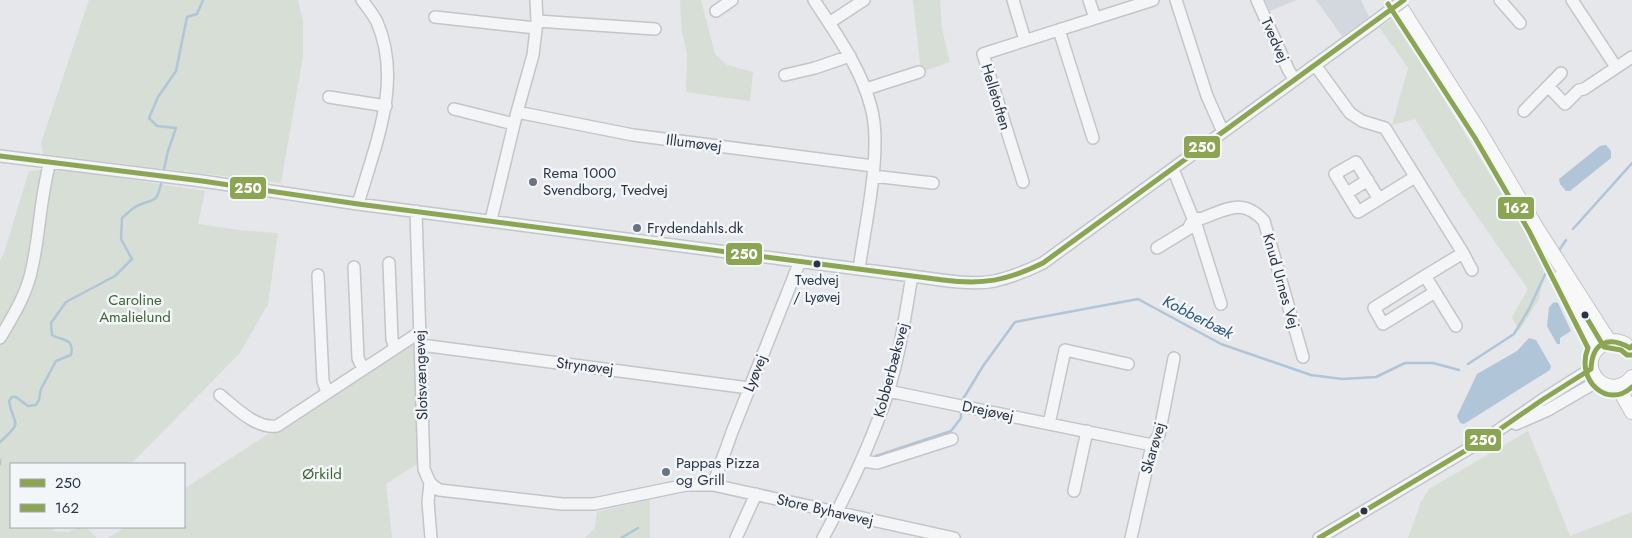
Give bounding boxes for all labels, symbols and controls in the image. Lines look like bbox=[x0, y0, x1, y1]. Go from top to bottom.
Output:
street label: Tvedvej bbox=[1255, 14, 1295, 66]
street label: Helletoften bbox=[975, 61, 1017, 133]
street label: Illumøvej bbox=[665, 129, 723, 157]
line badge: 250 bbox=[1183, 135, 1221, 159]
text: 250 bbox=[1188, 137, 1216, 157]
place label: Rema 1000 Svendborg, Tvedvej bbox=[543, 162, 668, 201]
line badge: 250 bbox=[229, 176, 267, 200]
marker: Rema 1000 Svendborg, Tvedvej bbox=[527, 176, 539, 188]
text: 250 bbox=[234, 178, 262, 198]
line badge: 162 bbox=[1497, 196, 1535, 220]
text: 162 bbox=[1503, 198, 1529, 218]
place label: Frydendahls.dk bbox=[647, 217, 744, 239]
marker: Frydendahls.dk bbox=[631, 222, 643, 234]
street label: Knud Urnes Vej bbox=[1257, 231, 1305, 331]
line badge: 250 bbox=[725, 242, 763, 266]
text: 250 bbox=[730, 244, 758, 264]
marker: Tvedvej / Lyøvej bbox=[812, 259, 822, 269]
place label: Tvedvej / Lyøvej bbox=[793, 270, 841, 307]
park label: Caroline Amalielund bbox=[99, 289, 171, 328]
water label: Kobberbæk bbox=[1159, 289, 1238, 345]
unlabelled marker bbox=[1580, 310, 1590, 320]
street label: Kobberbæksvej bbox=[868, 320, 914, 420]
street label: Slotsvængevej bbox=[408, 330, 434, 420]
street label: Lyøvej bbox=[738, 351, 772, 395]
street label: Strynøvej bbox=[555, 352, 615, 380]
street label: Drejøvej bbox=[960, 395, 1016, 427]
street label: Skarøvej bbox=[1135, 419, 1171, 477]
line badge: 250 bbox=[1464, 428, 1502, 452]
text: 250 bbox=[1469, 430, 1497, 450]
place label: Pappas Pizza og Grill bbox=[676, 452, 759, 491]
legend bbox=[10, 463, 185, 528]
park label: Ørkild bbox=[302, 463, 342, 485]
marker: Pappas Pizza og Grill bbox=[660, 466, 672, 478]
text: 250 bbox=[55, 472, 81, 494]
street label: Store Byhavevej bbox=[774, 488, 876, 532]
text: 162 bbox=[55, 497, 79, 519]
unlabelled marker bbox=[1359, 506, 1369, 516]

